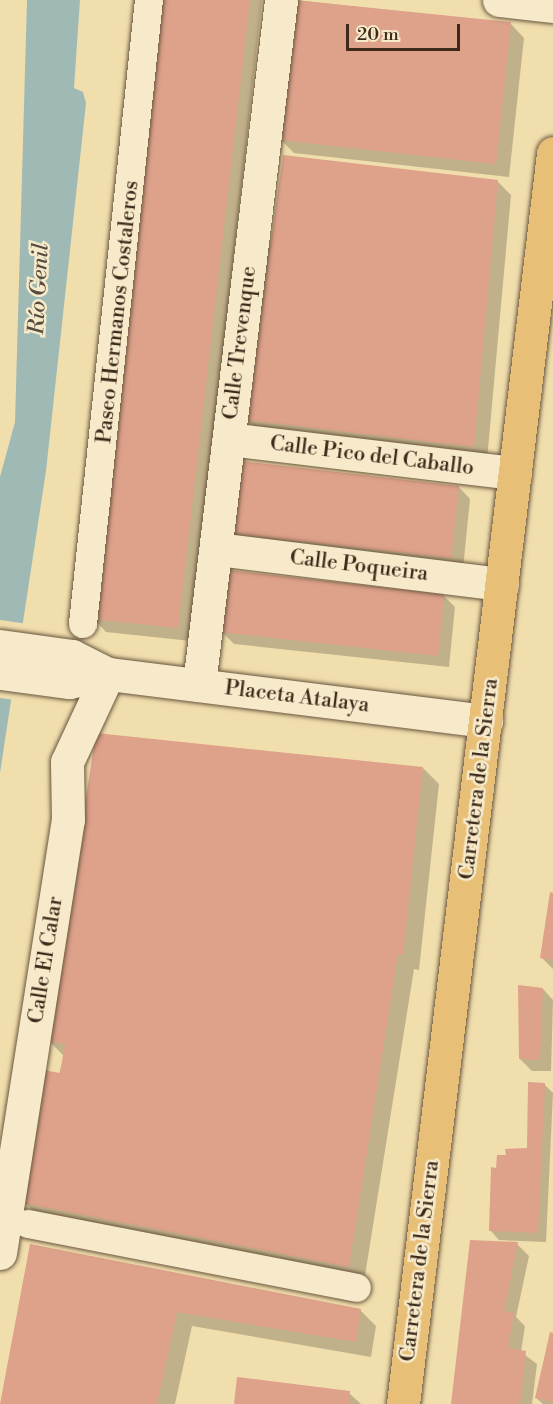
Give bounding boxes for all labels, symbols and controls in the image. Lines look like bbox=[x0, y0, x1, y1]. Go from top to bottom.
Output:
scale bar bbox=[349, 12, 463, 50]
text: 20 m bbox=[357, 23, 399, 46]
street label: Paseo Hermanos Costaleros bbox=[92, 179, 144, 445]
water label: Río Genil bbox=[23, 243, 55, 335]
street label: Calle Trevenque bbox=[218, 265, 262, 421]
street label: Calle Pico del Caballo bbox=[269, 431, 475, 481]
street label: Calle Poqueira bbox=[288, 545, 430, 587]
street label: Placeta Atalaya bbox=[223, 676, 371, 718]
street label: Carretera de la Sierra bbox=[454, 677, 504, 881]
street label: Calle El Calar bbox=[24, 895, 68, 1025]
street label: Carretera de la Sierra bbox=[395, 1159, 445, 1363]

